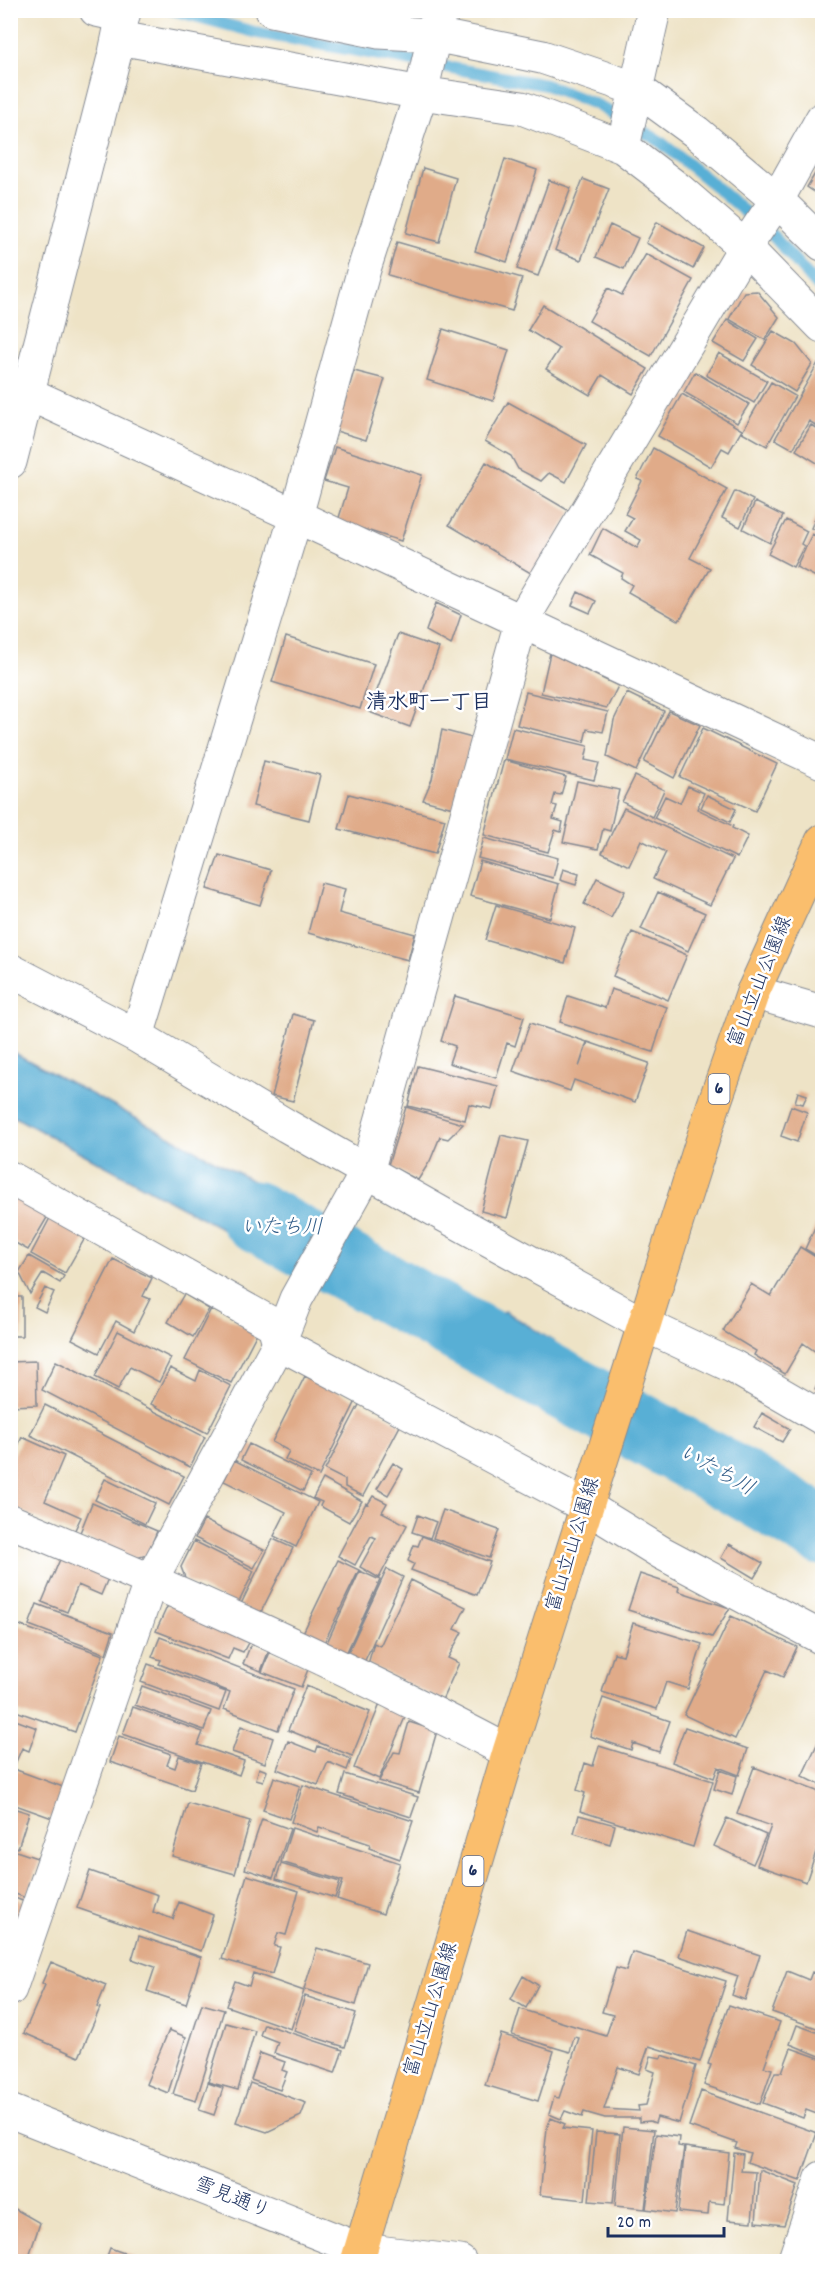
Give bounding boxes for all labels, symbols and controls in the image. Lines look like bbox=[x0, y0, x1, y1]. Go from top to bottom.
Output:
district label: 清水町一丁目 bbox=[366, 689, 492, 719]
street label: 富山立山公園線 bbox=[722, 912, 800, 1052]
road number: 6 bbox=[708, 1074, 730, 1104]
water label: いたち川 bbox=[241, 1214, 323, 1244]
water label: いたち川 bbox=[673, 1439, 759, 1505]
street label: 富山立山公園線 bbox=[540, 1474, 608, 1616]
road number: 6 bbox=[462, 1856, 484, 1886]
street label: 富山立山公園線 bbox=[398, 1939, 466, 2081]
street label: 雪見通り bbox=[190, 2171, 274, 2227]
scale bar bbox=[608, 2200, 724, 2238]
text: 20 m bbox=[617, 2211, 651, 2236]

